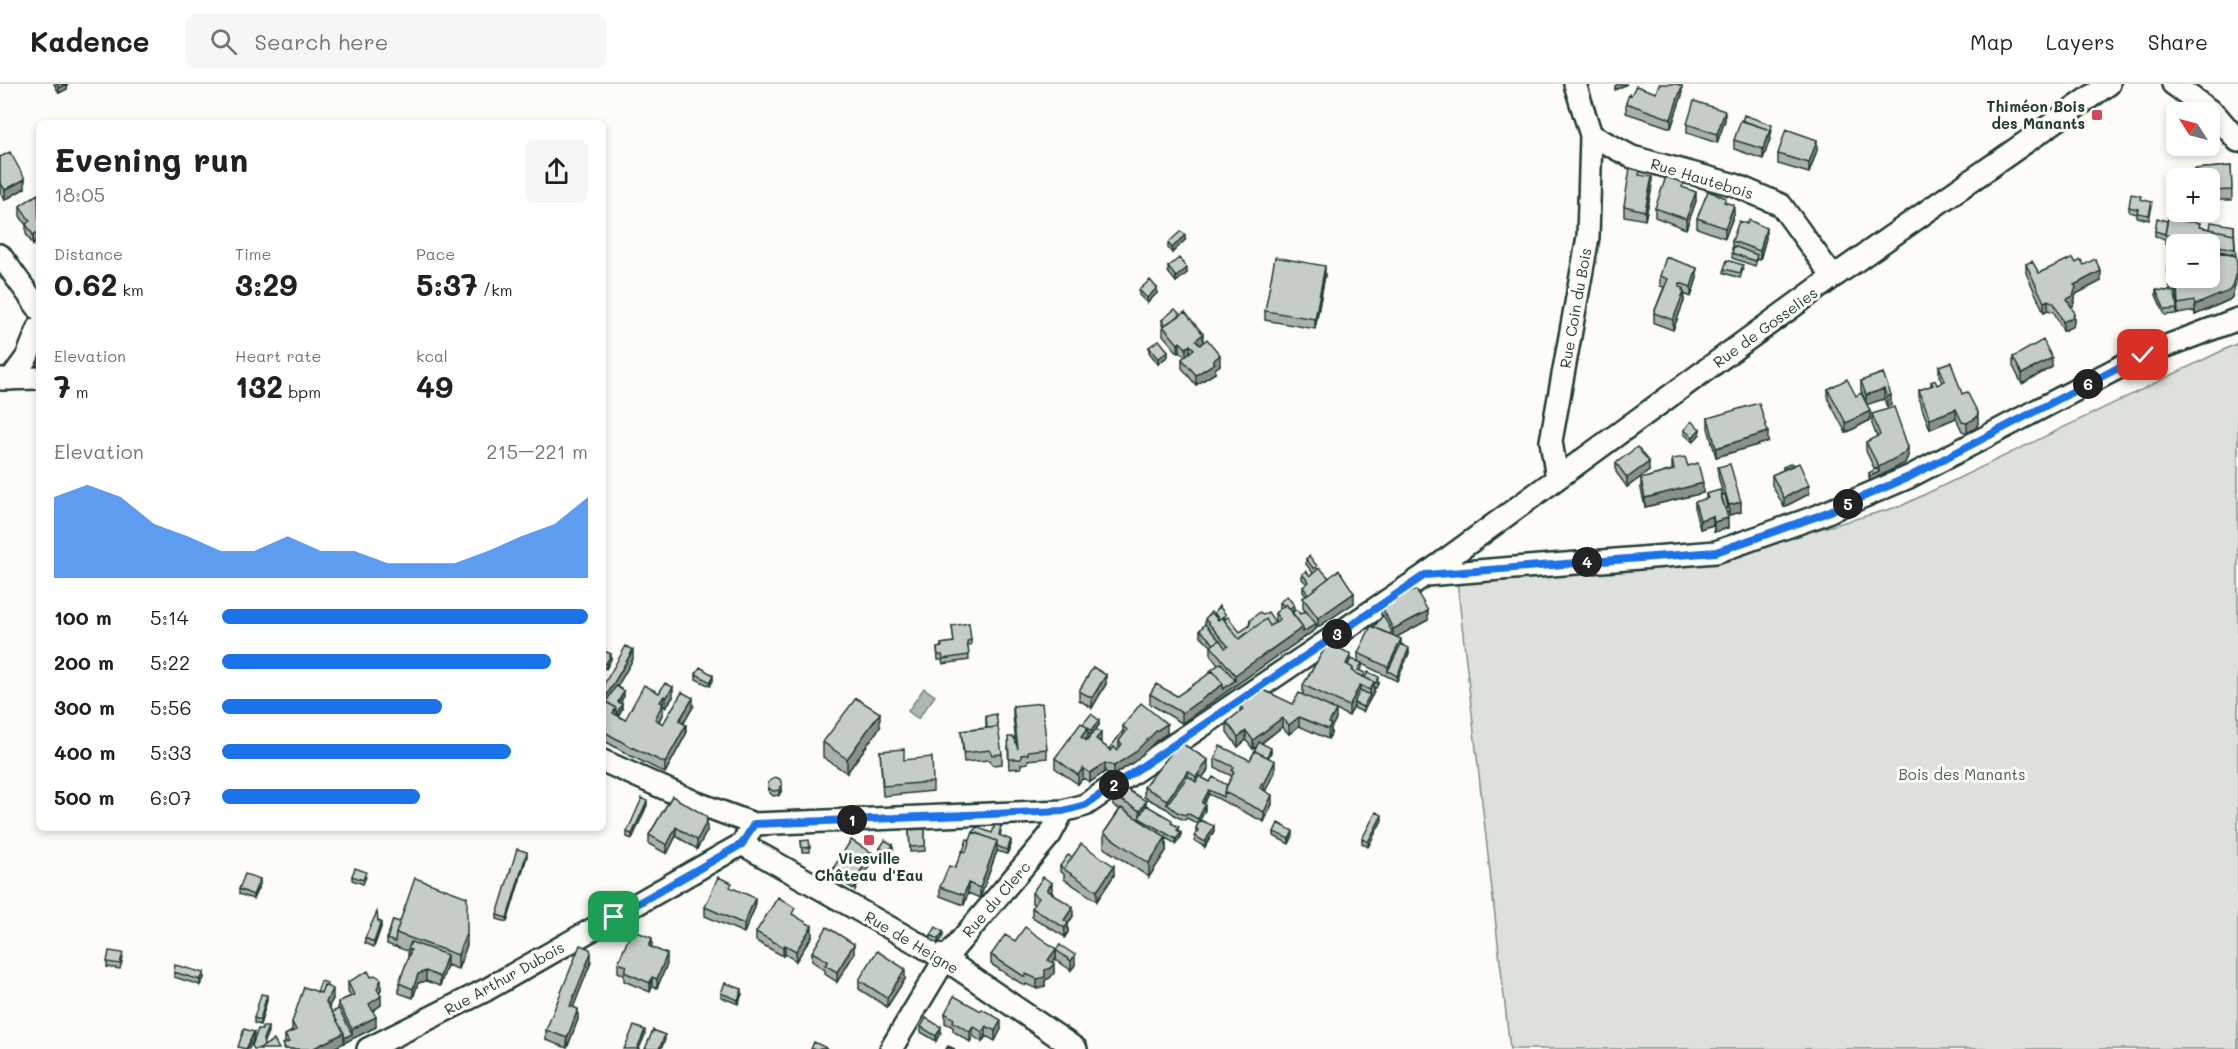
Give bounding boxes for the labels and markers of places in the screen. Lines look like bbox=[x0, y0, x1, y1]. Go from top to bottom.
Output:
place label: Thiméon Bois des Manants bbox=[1987, 96, 2085, 133]
marker: Thiméon Bois des Manants bbox=[2090, 108, 2104, 122]
pin bbox=[2117, 329, 2168, 380]
pin: 6 bbox=[2073, 369, 2103, 399]
pin: 5 bbox=[1833, 489, 1863, 519]
pin: 4 bbox=[1572, 547, 1602, 577]
pin: 3 bbox=[1322, 619, 1352, 649]
pin: 2 bbox=[1099, 770, 1129, 800]
pin: 1 bbox=[837, 805, 867, 835]
marker: Viesville Château d'Eau bbox=[862, 833, 876, 847]
place label: Viesville Château d'Eau bbox=[815, 848, 923, 885]
pin bbox=[588, 891, 639, 942]

